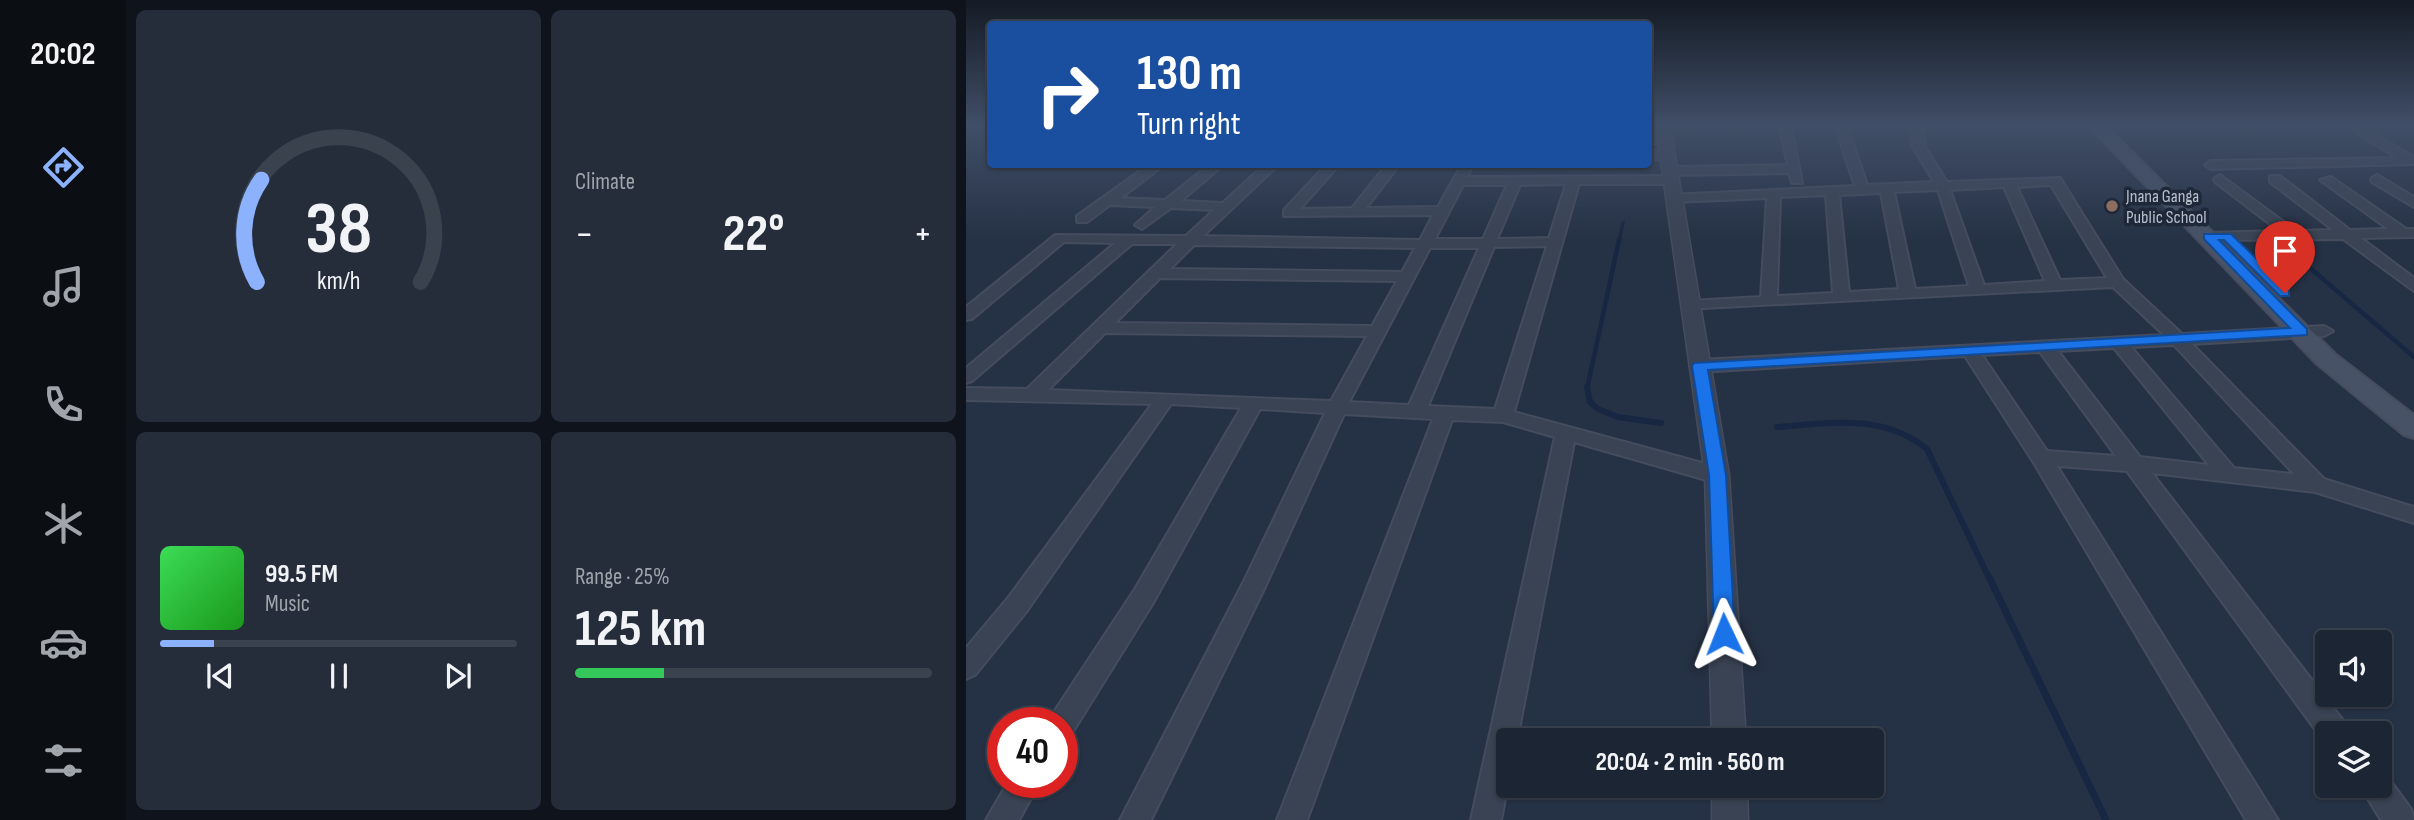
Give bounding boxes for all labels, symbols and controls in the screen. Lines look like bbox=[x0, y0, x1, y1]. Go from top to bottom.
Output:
text: 20:02 bbox=[30, 35, 96, 74]
text: 130 m bbox=[1137, 45, 1242, 104]
icon: right bbox=[1022, 49, 1113, 140]
text: Turn right bbox=[1137, 105, 1241, 144]
icon: directions bbox=[39, 143, 88, 192]
text: Climate bbox=[575, 168, 635, 196]
text: 38 bbox=[305, 186, 372, 274]
place label: Jnana Ganga Public School bbox=[2125, 186, 2207, 228]
marker: Jnana Ganga Public School bbox=[2104, 198, 2120, 214]
text: 22° bbox=[722, 203, 785, 266]
text: − bbox=[575, 212, 594, 257]
text: + bbox=[913, 212, 932, 257]
pin bbox=[2255, 221, 2315, 293]
icon: arrive bbox=[2266, 232, 2304, 270]
icon: music bbox=[39, 262, 88, 311]
text: km/h bbox=[317, 266, 360, 297]
icon: phone bbox=[39, 380, 88, 429]
icon: climate bbox=[39, 499, 88, 548]
text: 99.5 FM bbox=[265, 559, 338, 590]
text: Range · 25% bbox=[575, 563, 670, 591]
text: Music bbox=[265, 590, 310, 618]
position arrow bbox=[1687, 597, 1761, 671]
text: 125 km bbox=[575, 598, 706, 661]
icon: car bbox=[39, 618, 88, 667]
map controls bbox=[2315, 630, 2392, 798]
button: sound bbox=[2315, 630, 2392, 707]
icon: previous bbox=[201, 657, 239, 695]
icon: pause bbox=[320, 657, 358, 695]
icon: next bbox=[439, 657, 477, 695]
speed limit sign: 40 bbox=[987, 707, 1078, 798]
button: layers bbox=[2315, 721, 2392, 798]
icon: filters bbox=[39, 736, 88, 785]
text: 20:04 · 2 min · 560 m bbox=[1595, 747, 1785, 778]

